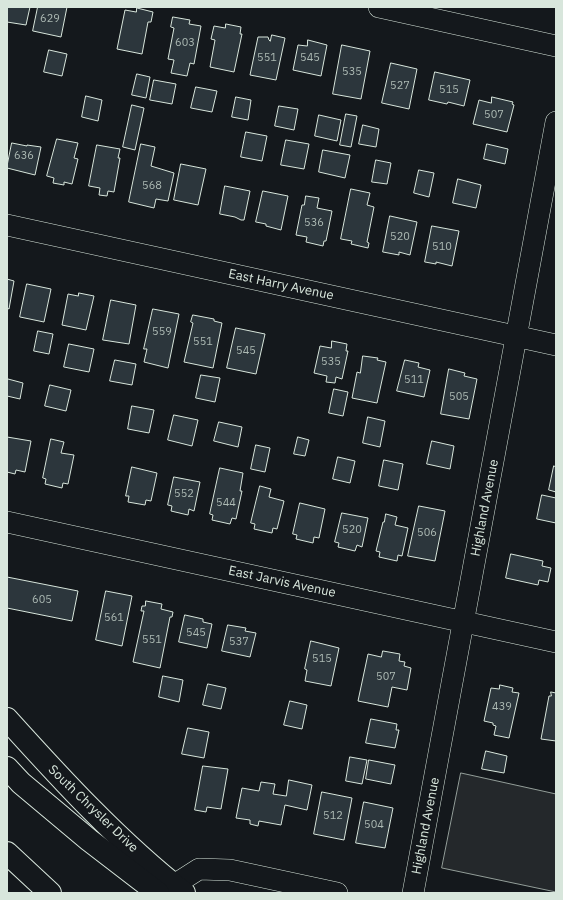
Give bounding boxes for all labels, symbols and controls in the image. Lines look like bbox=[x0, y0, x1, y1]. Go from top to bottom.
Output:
house number: 629 bbox=[40, 12, 60, 26]
house number: 603 bbox=[175, 36, 195, 50]
house number: 551 bbox=[257, 51, 277, 65]
house number: 545 bbox=[300, 51, 320, 65]
house number: 535 bbox=[342, 65, 362, 79]
house number: 527 bbox=[390, 79, 410, 93]
house number: 515 bbox=[439, 83, 459, 97]
house number: 507 bbox=[484, 108, 504, 122]
house number: 636 bbox=[14, 149, 34, 163]
house number: 568 bbox=[142, 179, 162, 193]
house number: 536 bbox=[304, 216, 324, 230]
house number: 520 bbox=[390, 230, 410, 244]
house number: 510 bbox=[432, 240, 452, 254]
street label: East Harry Avenue bbox=[227, 266, 335, 304]
house number: 559 bbox=[152, 325, 172, 339]
house number: 551 bbox=[193, 335, 213, 349]
house number: 545 bbox=[236, 344, 256, 358]
house number: 535 bbox=[321, 355, 341, 369]
house number: 511 bbox=[404, 373, 424, 387]
house number: 505 bbox=[449, 390, 469, 404]
street label: Highland Avenue bbox=[468, 458, 502, 558]
house number: 552 bbox=[174, 487, 194, 501]
house number: 544 bbox=[216, 496, 236, 510]
house number: 520 bbox=[342, 523, 362, 537]
house number: 506 bbox=[417, 526, 437, 540]
street label: East Jarvis Avenue bbox=[227, 563, 337, 601]
house number: 605 bbox=[32, 593, 52, 607]
house number: 561 bbox=[104, 611, 124, 625]
house number: 545 bbox=[186, 626, 206, 640]
house number: 551 bbox=[142, 633, 162, 647]
house number: 537 bbox=[229, 635, 249, 649]
house number: 515 bbox=[312, 652, 332, 666]
house number: 507 bbox=[376, 670, 396, 684]
house number: 439 bbox=[492, 700, 512, 714]
street label: South Chrysler Drive bbox=[45, 762, 141, 856]
street label: Highland Avenue bbox=[409, 776, 443, 876]
house number: 512 bbox=[323, 809, 343, 823]
house number: 504 bbox=[364, 818, 384, 832]

